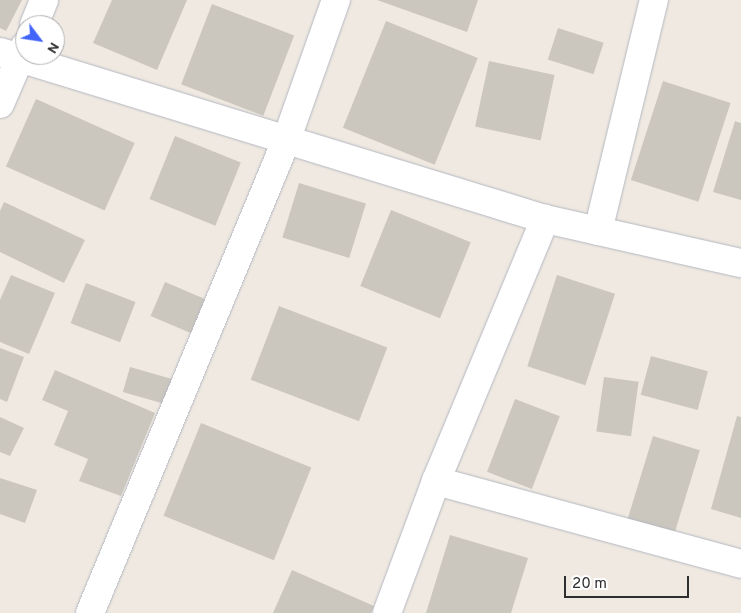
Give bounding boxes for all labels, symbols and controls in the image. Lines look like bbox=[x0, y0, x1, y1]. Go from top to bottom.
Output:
north arrow bbox=[15, 15, 65, 65]
text: N bbox=[43, 39, 62, 56]
scale bar bbox=[566, 566, 691, 598]
text: 20 m bbox=[572, 575, 607, 594]

